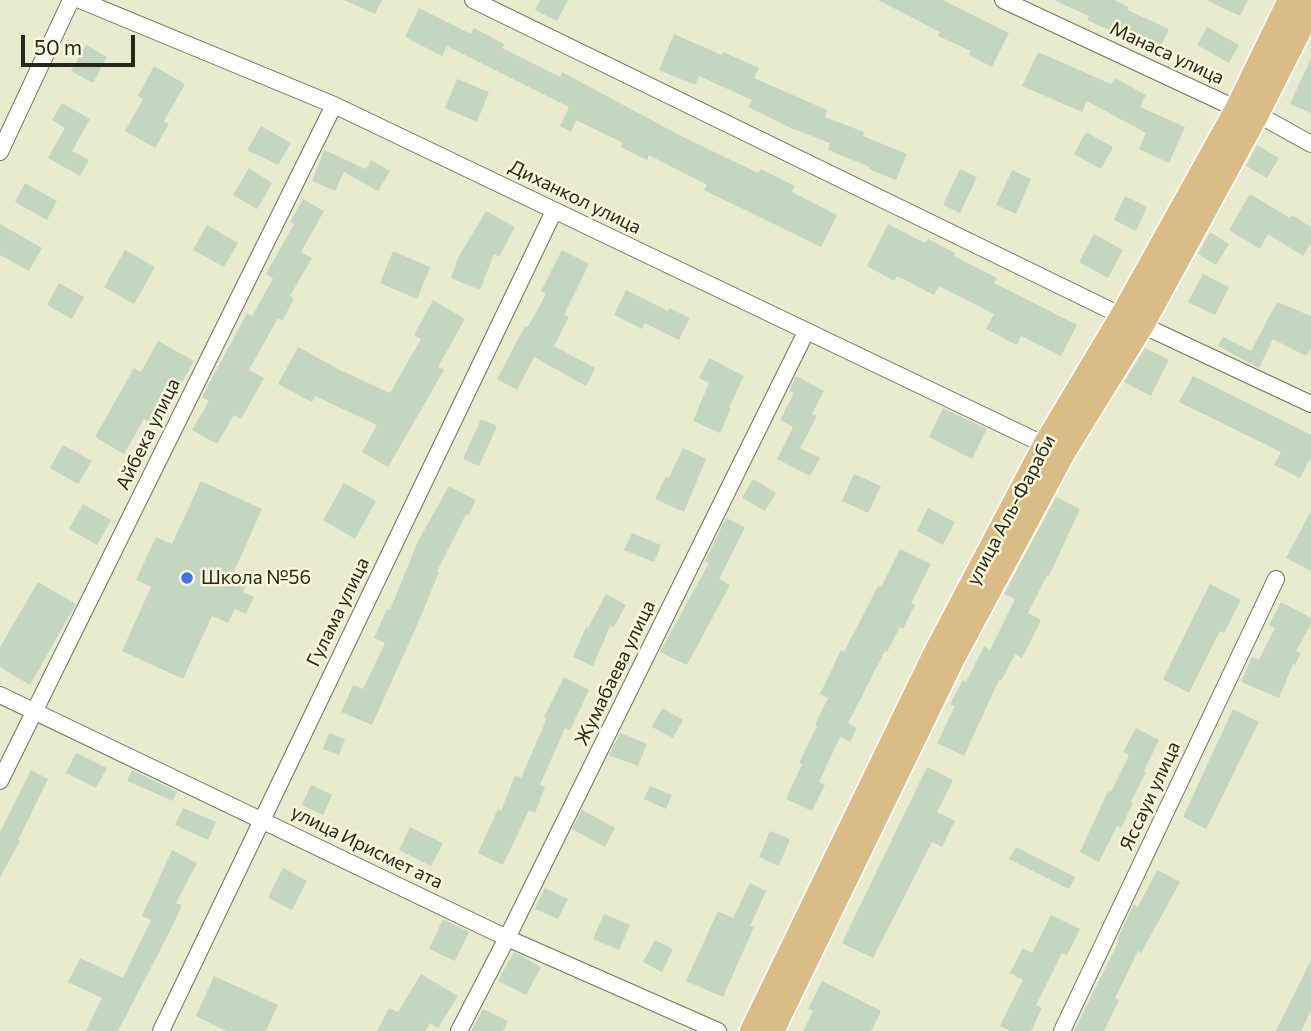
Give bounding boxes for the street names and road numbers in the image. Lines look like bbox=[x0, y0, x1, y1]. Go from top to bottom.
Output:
street label: Манаса улица bbox=[1106, 17, 1228, 89]
street label: Диханкол улица bbox=[505, 155, 645, 239]
street label: Айбека улица bbox=[111, 375, 185, 493]
street label: улица Аль-Фараби bbox=[962, 431, 1060, 589]
street label: Гулама улица bbox=[302, 554, 374, 670]
street label: Жумабаева улица bbox=[570, 597, 660, 749]
street label: Яссауи улица bbox=[1115, 738, 1185, 854]
street label: улица Ирисмет ата bbox=[287, 800, 447, 894]

